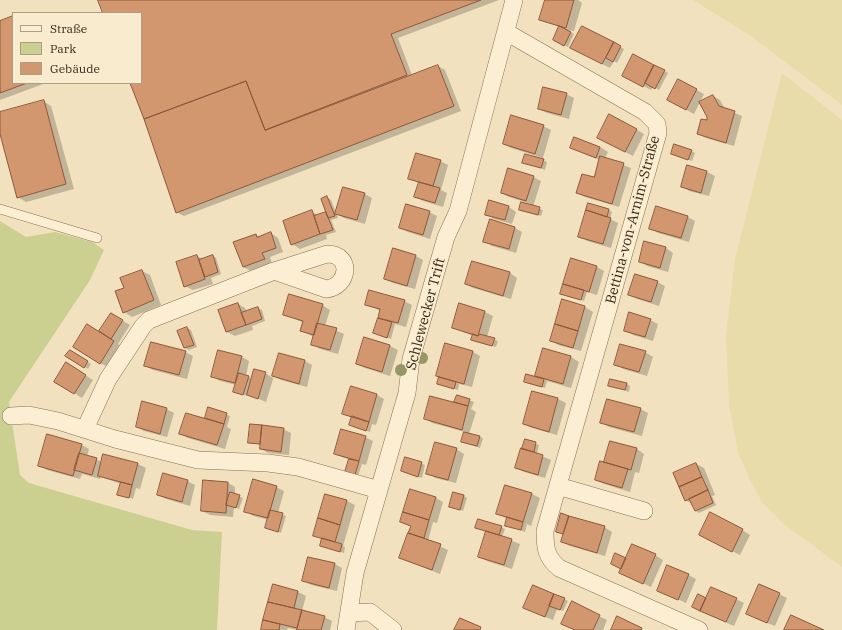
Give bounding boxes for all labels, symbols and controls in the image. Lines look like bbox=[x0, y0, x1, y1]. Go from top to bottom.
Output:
legend bbox=[12, 12, 142, 84]
text: Straße bbox=[50, 21, 87, 36]
text: Park bbox=[50, 41, 76, 56]
text: Gebäude bbox=[50, 61, 100, 76]
street label: Bettina-von-Arnim-Straße bbox=[602, 134, 664, 306]
street label: Schlewecker Trift bbox=[403, 256, 449, 372]

